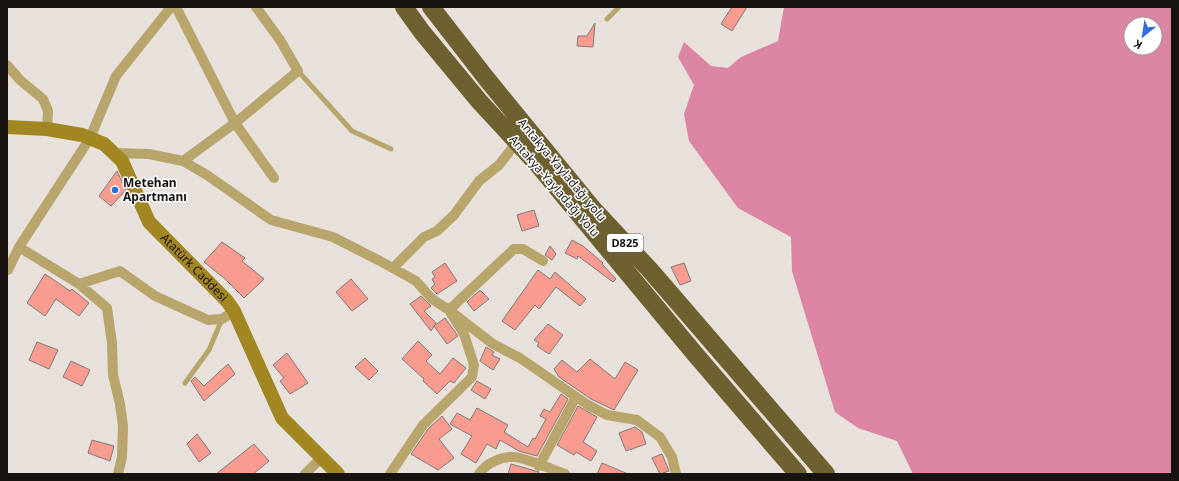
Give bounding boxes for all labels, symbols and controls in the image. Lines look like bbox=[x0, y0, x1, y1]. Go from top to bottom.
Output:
north arrow bbox=[1123, 16, 1163, 56]
text: K bbox=[1130, 36, 1145, 53]
street label: Antakya-Yayladağı yolu bbox=[514, 115, 611, 225]
street label: Antakya-Yayladağı Yolu bbox=[505, 131, 603, 240]
place label: Metehan Apartmanı bbox=[123, 174, 187, 205]
marker: Metehan Apartmanı bbox=[110, 185, 120, 195]
street label: Atatürk Caddesi bbox=[157, 229, 232, 305]
road number: D825 bbox=[607, 234, 643, 252]

